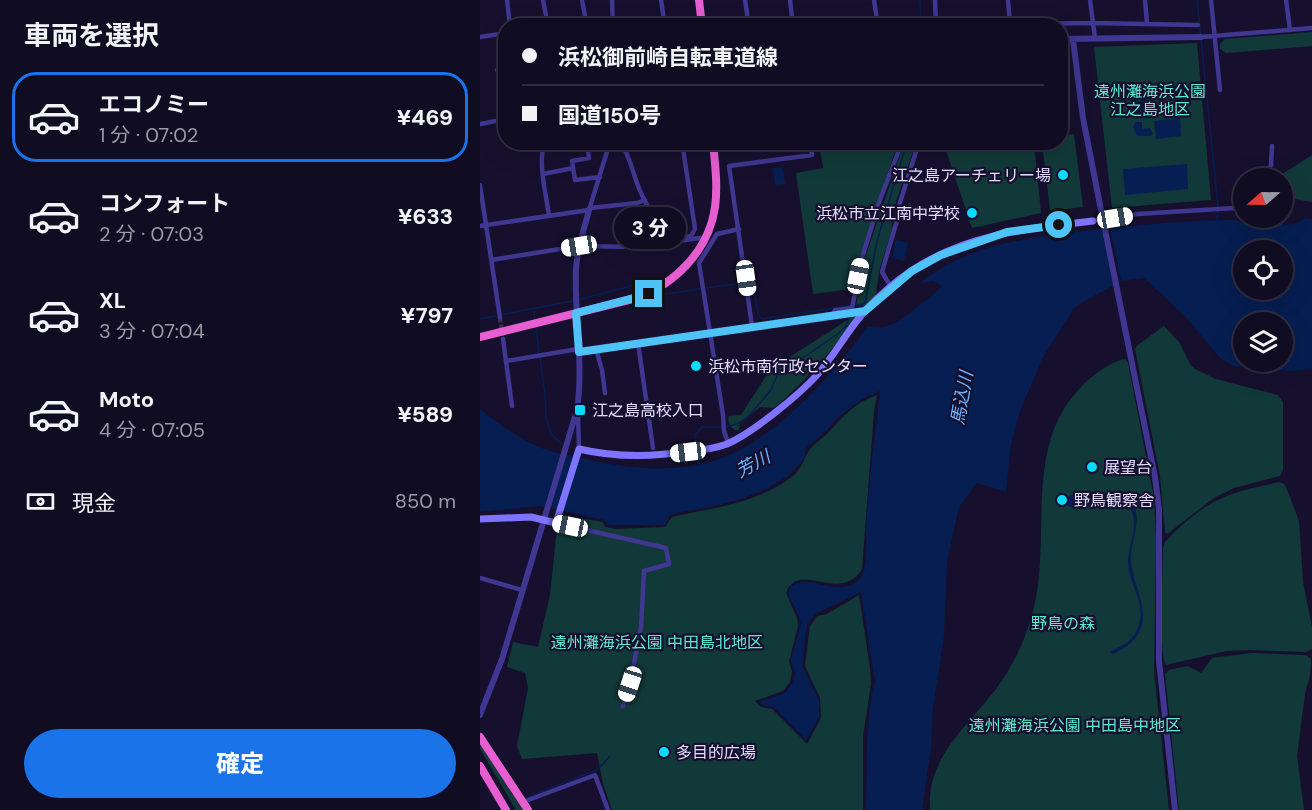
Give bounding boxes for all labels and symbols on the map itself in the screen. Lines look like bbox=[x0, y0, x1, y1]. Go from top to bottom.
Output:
park label: 遠州灘海浜公園 江之島地区 bbox=[1094, 81, 1206, 120]
place label: 江之島アーチェリー場 bbox=[892, 165, 1051, 186]
marker: 江之島アーチェリー場 bbox=[1056, 168, 1070, 182]
north arrow bbox=[1233, 168, 1293, 228]
place label: 浜松市立江南中学校 bbox=[816, 203, 960, 224]
marker: 浜松市立江南中学校 bbox=[965, 206, 979, 220]
car bbox=[1096, 206, 1134, 230]
callout: 3 分 bbox=[613, 207, 685, 249]
route start bbox=[1045, 211, 1072, 238]
car bbox=[560, 234, 598, 258]
car bbox=[845, 257, 871, 295]
car bbox=[735, 259, 757, 297]
route end bbox=[635, 280, 662, 307]
place label: 浜松市南行政センター bbox=[708, 356, 868, 377]
marker: 浜松市南行政センター bbox=[689, 359, 703, 373]
water label: 馬込川 bbox=[945, 367, 979, 427]
place label: 江之島高校入口 bbox=[592, 400, 704, 421]
marker: 江之島高校入口 bbox=[573, 403, 587, 417]
car bbox=[669, 441, 707, 463]
water label: 芳川 bbox=[731, 444, 776, 483]
place label: 展望台 bbox=[1104, 457, 1152, 478]
marker: 展望台 bbox=[1085, 460, 1099, 474]
place label: 野鳥観察舎 bbox=[1074, 490, 1154, 511]
marker: 野鳥観察舎 bbox=[1055, 493, 1069, 507]
car bbox=[551, 513, 589, 539]
park label: 野鳥の森 bbox=[1031, 613, 1095, 634]
park label: 遠州灘海浜公園 中田島北地区 bbox=[551, 632, 763, 653]
car bbox=[616, 664, 644, 704]
park label: 遠州灘海浜公園 中田島中地区 bbox=[969, 715, 1181, 736]
place label: 多目的広場 bbox=[676, 742, 756, 763]
marker: 多目的広場 bbox=[657, 745, 671, 759]

